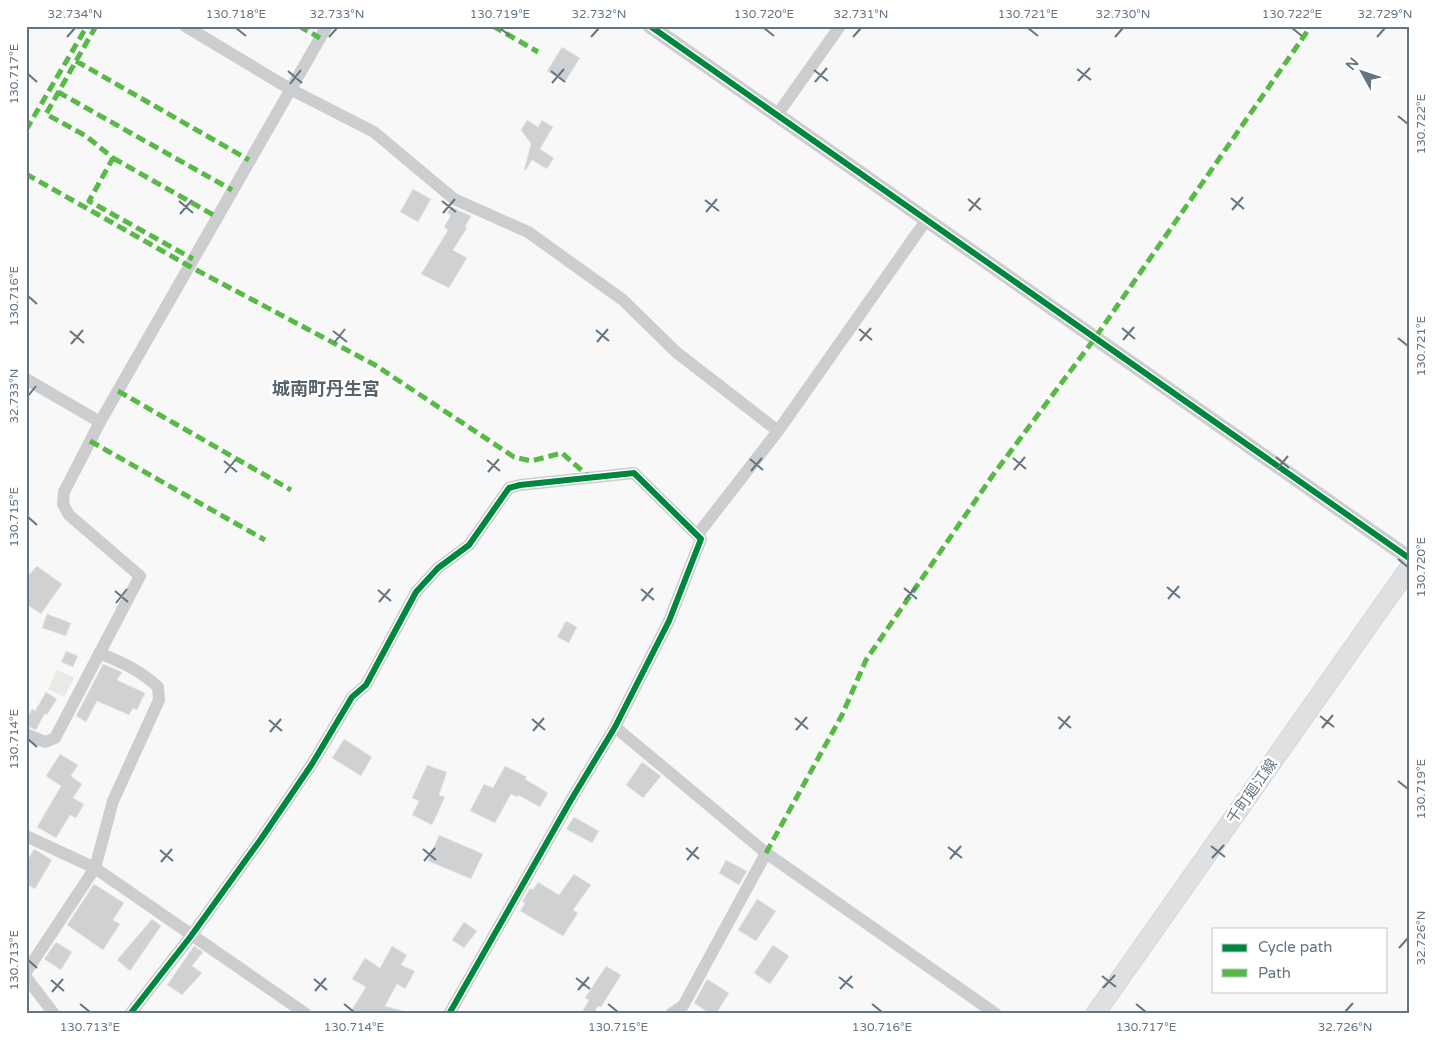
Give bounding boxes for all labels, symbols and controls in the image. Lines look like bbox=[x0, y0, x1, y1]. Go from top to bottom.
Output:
text: 32.734°N bbox=[48, 7, 102, 21]
text: 130.718°E bbox=[206, 7, 267, 21]
text: 32.733°N bbox=[310, 7, 364, 21]
text: 130.719°E bbox=[470, 7, 531, 21]
text: 32.732°N bbox=[572, 7, 626, 21]
text: 130.720°E bbox=[734, 7, 795, 21]
text: 32.731°N bbox=[834, 7, 888, 21]
text: 130.721°E bbox=[998, 7, 1059, 21]
text: 32.730°N bbox=[1096, 7, 1150, 21]
text: 130.722°E bbox=[1262, 7, 1323, 21]
text: 32.729°N bbox=[1358, 7, 1412, 21]
text: 130.717°E bbox=[7, 43, 21, 104]
north arrow bbox=[1338, 48, 1388, 98]
text: N bbox=[1342, 54, 1363, 74]
text: 130.722°E bbox=[1414, 93, 1428, 154]
text: 130.716°E bbox=[7, 266, 21, 326]
text: 130.721°E bbox=[1414, 315, 1428, 376]
text: 32.733°N bbox=[7, 369, 21, 423]
district label: 城南町丹生宮 bbox=[272, 378, 380, 400]
text: 130.715°E bbox=[7, 487, 21, 547]
text: 130.720°E bbox=[1414, 536, 1428, 597]
text: 130.714°E bbox=[7, 708, 21, 769]
street label: 千町廻江線 bbox=[1223, 755, 1281, 827]
text: 130.719°E bbox=[1414, 758, 1428, 819]
text: 32.726°N bbox=[1414, 911, 1428, 965]
legend bbox=[1212, 928, 1388, 992]
text: 130.713°E bbox=[7, 929, 21, 990]
text: Cycle path bbox=[1258, 938, 1332, 956]
text: Path bbox=[1258, 964, 1291, 982]
text: 130.713°E bbox=[60, 1020, 121, 1034]
text: 130.714°E bbox=[324, 1020, 385, 1034]
text: 130.715°E bbox=[588, 1020, 648, 1034]
text: 130.716°E bbox=[852, 1020, 912, 1034]
text: 130.717°E bbox=[1116, 1020, 1177, 1034]
text: 32.726°N bbox=[1318, 1020, 1372, 1034]

